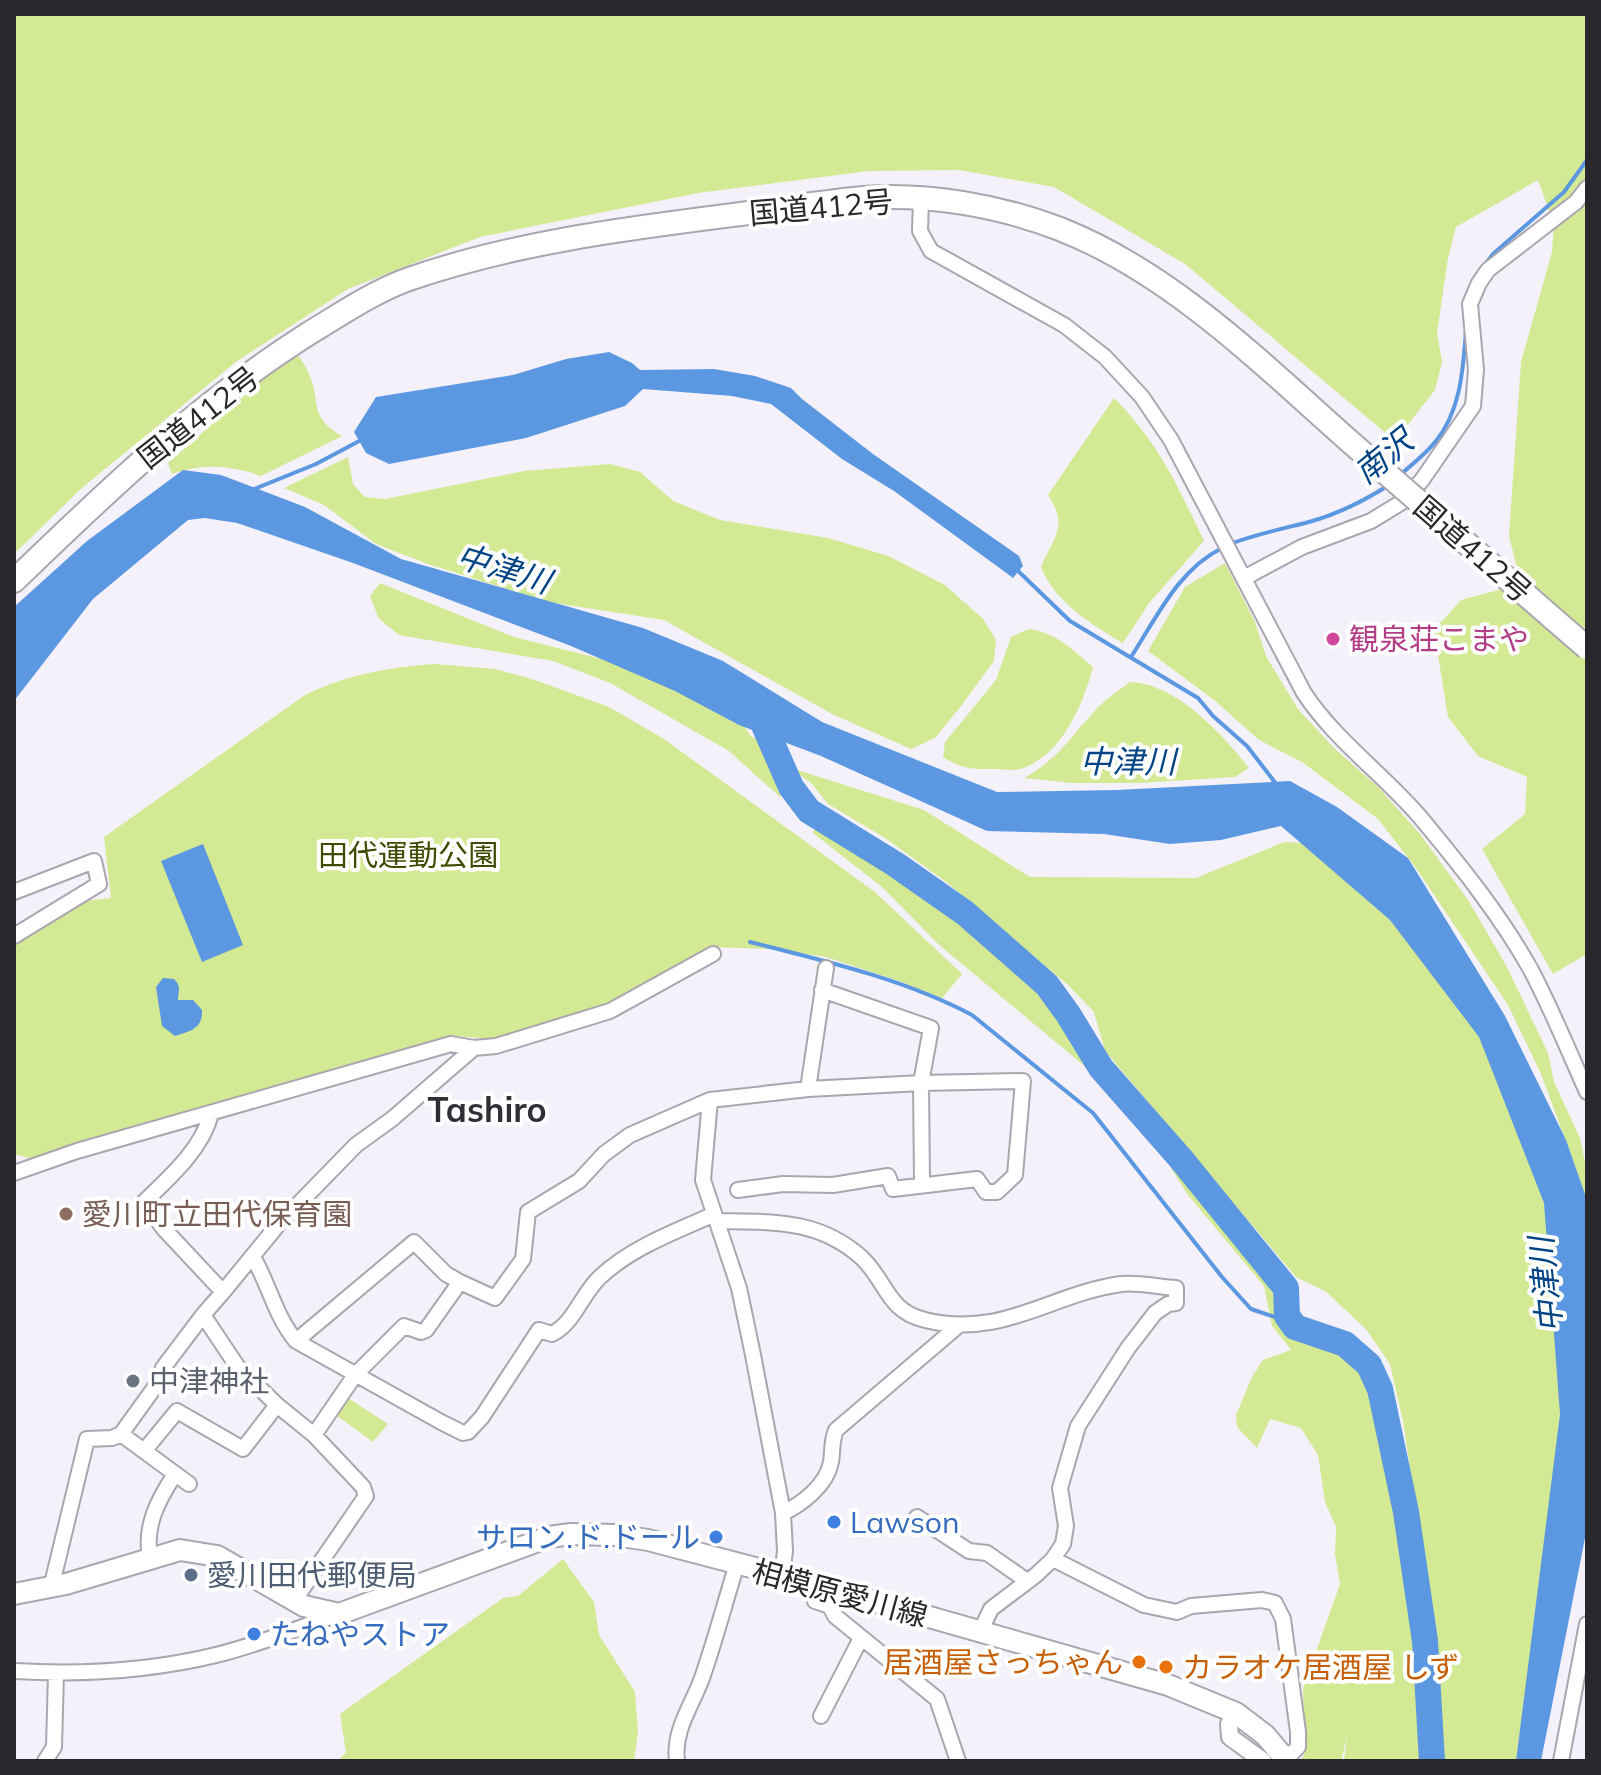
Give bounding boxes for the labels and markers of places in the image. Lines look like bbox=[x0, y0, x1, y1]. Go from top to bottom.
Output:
place label: 観泉荘こまや bbox=[1349, 620, 1529, 658]
marker: 観泉荘こまや bbox=[1324, 630, 1342, 648]
place label: 愛川町立田代保育園 bbox=[82, 1195, 352, 1233]
marker: 愛川町立田代保育園 bbox=[57, 1205, 75, 1223]
place label: 中津神社 bbox=[149, 1362, 269, 1400]
marker: 中津神社 bbox=[124, 1372, 142, 1390]
place label: Lawson bbox=[850, 1503, 960, 1541]
marker: Lawson bbox=[825, 1513, 843, 1531]
place label: サロン.ド.ドール bbox=[476, 1518, 700, 1556]
marker: サロン.ド.ドール bbox=[707, 1528, 725, 1546]
place label: 愛川田代郵便局 bbox=[207, 1556, 417, 1594]
marker: 愛川田代郵便局 bbox=[182, 1566, 200, 1584]
place label: たねやストア bbox=[270, 1615, 450, 1653]
marker: たねやストア bbox=[245, 1625, 263, 1643]
place label: 居酒屋さっちゃん bbox=[883, 1643, 1123, 1681]
place label: カラオケ居酒屋 しず bbox=[1182, 1648, 1459, 1686]
marker: 居酒屋さっちゃん bbox=[1130, 1653, 1148, 1671]
marker: カラオケ居酒屋 しず bbox=[1157, 1658, 1175, 1676]

